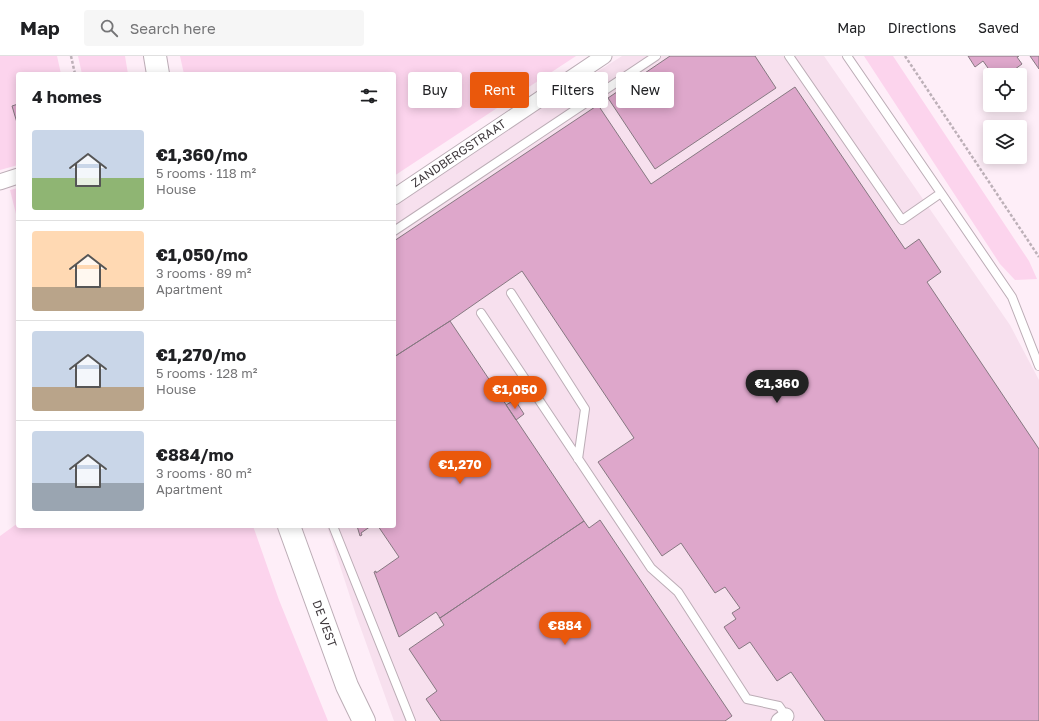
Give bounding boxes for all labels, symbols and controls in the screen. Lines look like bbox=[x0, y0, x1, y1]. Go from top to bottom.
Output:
search box bbox=[84, 10, 364, 46]
text: Map bbox=[20, 16, 60, 39]
icon: search bbox=[98, 17, 120, 39]
text: Search here bbox=[130, 19, 216, 37]
text: Map bbox=[837, 19, 866, 36]
text: Directions bbox=[888, 19, 956, 36]
text: Saved bbox=[978, 19, 1019, 36]
map controls bbox=[983, 68, 1027, 164]
button: locate bbox=[983, 68, 1027, 112]
chip: Buy bbox=[408, 72, 462, 108]
chip: Rent bbox=[470, 72, 529, 108]
chip: Filters bbox=[537, 72, 608, 108]
chip: New bbox=[616, 72, 674, 108]
icon: filters bbox=[358, 85, 380, 107]
text: 4 homes bbox=[32, 86, 102, 107]
street label: ZANDBERGSTRAAT bbox=[408, 116, 509, 190]
button: layers bbox=[983, 120, 1027, 164]
text: €1,360/mo bbox=[156, 144, 248, 165]
icon: home bbox=[64, 146, 112, 194]
text: 5 rooms · 118 m² bbox=[156, 165, 256, 181]
text: House bbox=[156, 181, 196, 197]
text: €1,050/mo bbox=[156, 244, 248, 265]
icon: home bbox=[64, 247, 112, 295]
text: 3 rooms · 89 m² bbox=[156, 265, 251, 281]
text: Apartment bbox=[156, 281, 223, 297]
text: €1,270/mo bbox=[156, 344, 246, 365]
icon: home bbox=[64, 347, 112, 395]
text: 5 rooms · 128 m² bbox=[156, 365, 257, 381]
pin: €1,360 bbox=[744, 370, 810, 404]
text: €1,360 bbox=[755, 375, 799, 391]
pin: €1,050 bbox=[482, 376, 548, 410]
text: House bbox=[156, 381, 196, 397]
text: €1,050 bbox=[493, 381, 537, 397]
text: €884/mo bbox=[156, 444, 234, 465]
icon: home bbox=[64, 447, 112, 495]
pin: €1,270 bbox=[427, 451, 493, 485]
text: €1,270 bbox=[438, 456, 482, 472]
text: 3 rooms · 80 m² bbox=[156, 465, 252, 481]
text: Apartment bbox=[156, 481, 223, 497]
street label: DE VEST bbox=[309, 598, 341, 650]
pin: €884 bbox=[541, 612, 589, 646]
text: €884 bbox=[548, 617, 582, 633]

